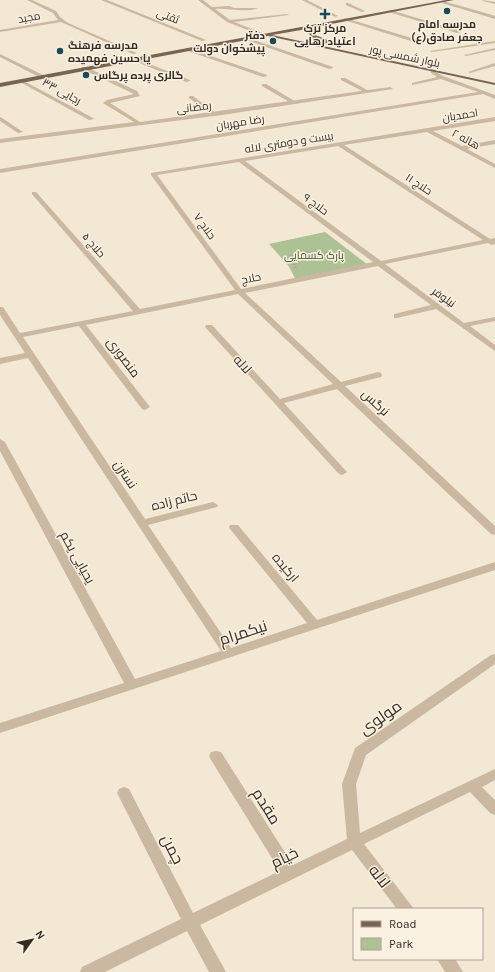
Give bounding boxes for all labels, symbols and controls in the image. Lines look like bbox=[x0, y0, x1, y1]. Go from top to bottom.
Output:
street label: ثقتی bbox=[155, 6, 181, 27]
marker: مدرسه امام جعفر صادق(ع) bbox=[442, 6, 452, 16]
marker: مرکز ترک اعتیاد رهایی bbox=[319, 8, 331, 20]
street label: مجید bbox=[17, 9, 41, 26]
place label: مدرسه امام جعفر صادق(ع) bbox=[411, 18, 483, 45]
place label: مرکز ترک اعتیاد رهایی bbox=[294, 22, 356, 48]
place label: دفتر پیشخوان دولت bbox=[193, 29, 265, 57]
marker: دفتر پیشخوان دولت bbox=[268, 36, 278, 46]
place label: مدرسه فرهنگ یا حسین فهمیده bbox=[68, 39, 150, 66]
street label: بلوار شمسی پور bbox=[368, 42, 441, 70]
marker: مدرسه فرهنگ یا حسین فهمیده bbox=[55, 46, 65, 56]
place label: گالری پرده پرگاس bbox=[94, 69, 183, 84]
marker: گالری پرده پرگاس bbox=[81, 70, 91, 80]
street label: رجایی ۳۳ bbox=[40, 75, 84, 107]
street label: رمضانی bbox=[176, 99, 212, 116]
street label: احمدیان bbox=[441, 106, 479, 125]
street label: رضا مهربان bbox=[215, 112, 265, 133]
street label: هاله ۲ bbox=[450, 127, 482, 152]
street label: بیست و دومتری لاله bbox=[244, 129, 334, 156]
street label: حلاج ۱۱ bbox=[402, 171, 435, 199]
street label: حلاج ۹ bbox=[300, 191, 331, 219]
street label: حلاج ۷ bbox=[190, 211, 218, 243]
street label: حلاج ۵ bbox=[79, 230, 108, 261]
park label: پارک کسمایی bbox=[284, 249, 344, 262]
street label: حلاج bbox=[240, 270, 262, 288]
street label: نیلوفر bbox=[429, 284, 458, 310]
street label: منصوری bbox=[104, 334, 143, 380]
street label: لاله bbox=[231, 352, 255, 377]
street label: نرگس bbox=[359, 386, 393, 419]
street label: نسترن bbox=[111, 457, 140, 491]
street label: حاتم زاده bbox=[150, 488, 199, 515]
street label: یحیایی یکم bbox=[55, 528, 98, 587]
street label: ارکیده bbox=[269, 550, 302, 585]
street label: نیکمرام bbox=[217, 616, 270, 651]
street label: مولوی bbox=[355, 696, 406, 740]
street label: مقدم bbox=[246, 785, 285, 829]
street label: چمن bbox=[155, 831, 188, 868]
street label: خیام bbox=[267, 843, 302, 874]
street label: لاله bbox=[365, 861, 394, 892]
legend bbox=[353, 908, 483, 960]
text: Road bbox=[389, 917, 417, 931]
north arrow bbox=[12, 920, 52, 960]
text: N bbox=[32, 928, 48, 942]
text: Park bbox=[389, 937, 414, 951]

